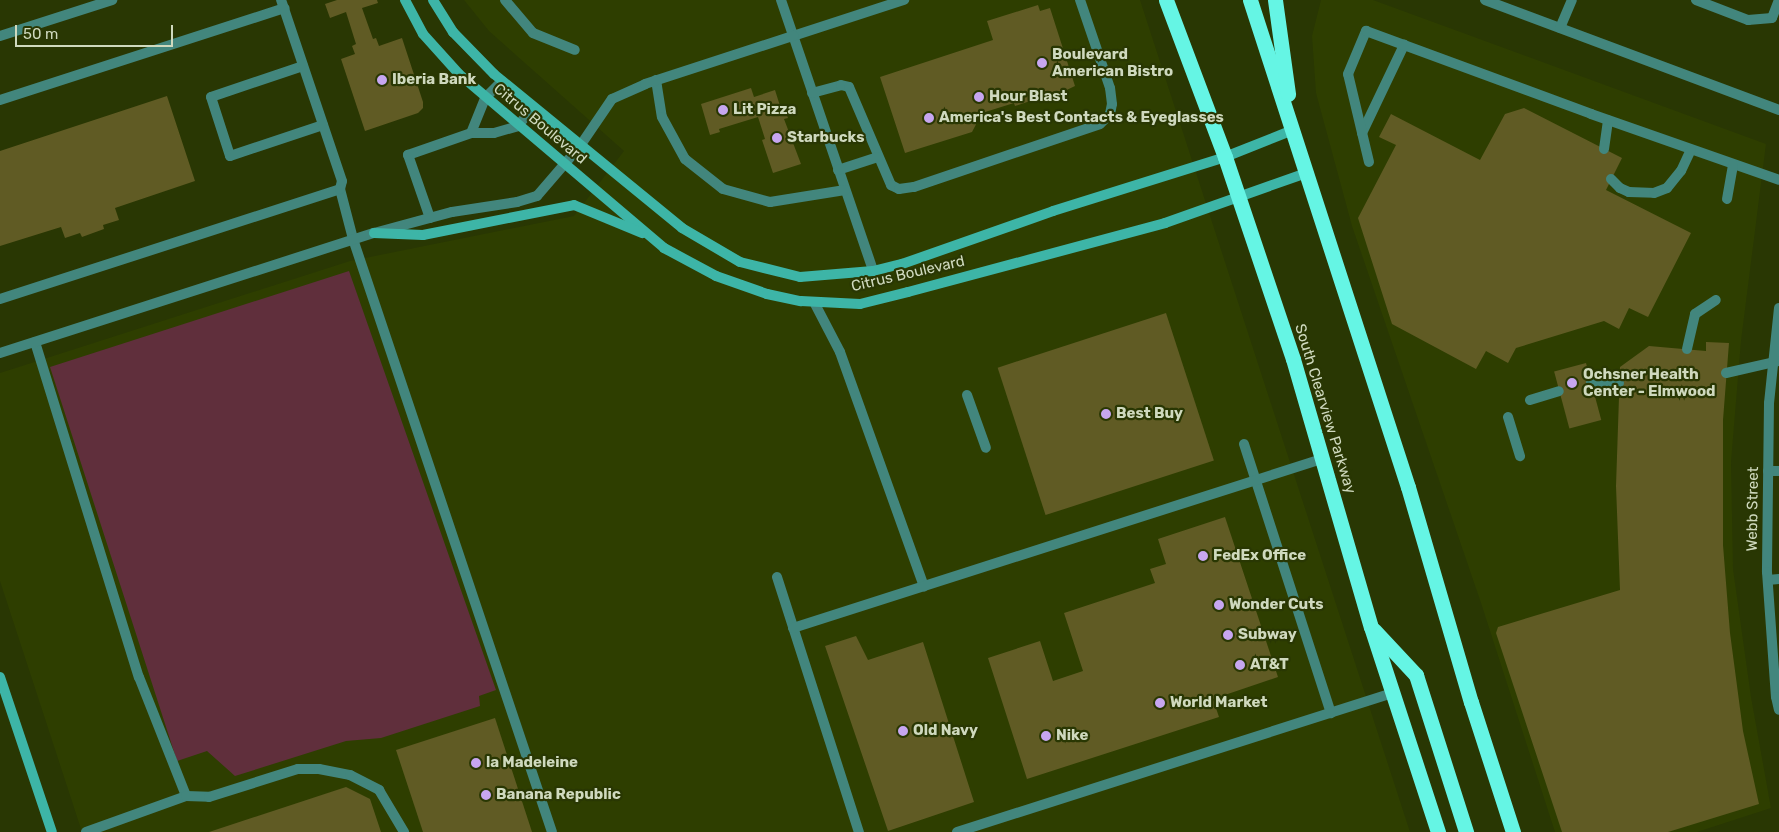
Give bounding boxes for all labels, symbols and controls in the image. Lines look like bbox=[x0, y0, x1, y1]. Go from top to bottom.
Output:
scale bar bbox=[18, 15, 175, 47]
text: 50 m bbox=[23, 25, 58, 43]
place label: Boulevard American Bistro bbox=[1052, 45, 1173, 80]
marker: Boulevard American Bistro bbox=[1036, 57, 1048, 69]
place label: Iberia Bank bbox=[392, 71, 476, 89]
marker: Iberia Bank bbox=[376, 74, 388, 86]
street label: Citrus Boulevard bbox=[490, 80, 590, 168]
place label: Hour Blast bbox=[989, 88, 1068, 106]
marker: Hour Blast bbox=[973, 91, 985, 103]
place label: Lit Pizza bbox=[733, 101, 796, 119]
marker: Lit Pizza bbox=[717, 104, 729, 116]
place label: America's Best Contacts & Eyeglasses bbox=[939, 109, 1224, 127]
marker: America's Best Contacts & Eyeglasses bbox=[923, 112, 935, 124]
place label: Starbucks bbox=[787, 129, 864, 147]
marker: Starbucks bbox=[771, 132, 783, 144]
street label: Citrus Boulevard bbox=[850, 252, 966, 296]
street label: South Clearview Parkway bbox=[1291, 322, 1359, 496]
place label: Ochsner Health Center - Elmwood bbox=[1583, 365, 1716, 400]
marker: Ochsner Health Center - Elmwood bbox=[1565, 376, 1579, 390]
place label: Best Buy bbox=[1116, 405, 1183, 423]
marker: Best Buy bbox=[1100, 408, 1112, 420]
street label: Webb Street bbox=[1743, 466, 1763, 552]
place label: FedEx Office bbox=[1213, 547, 1306, 565]
marker: FedEx Office bbox=[1197, 550, 1209, 562]
place label: Wonder Cuts bbox=[1229, 596, 1324, 614]
marker: Wonder Cuts bbox=[1213, 599, 1225, 611]
place label: Subway bbox=[1238, 626, 1297, 644]
marker: Subway bbox=[1222, 629, 1234, 641]
place label: AT&T bbox=[1250, 656, 1289, 674]
marker: AT&T bbox=[1234, 659, 1246, 671]
place label: World Market bbox=[1170, 694, 1268, 712]
marker: World Market bbox=[1154, 697, 1166, 709]
place label: Old Navy bbox=[913, 722, 978, 740]
marker: Old Navy bbox=[897, 725, 909, 737]
place label: Nike bbox=[1056, 727, 1088, 745]
marker: Nike bbox=[1040, 730, 1052, 742]
place label: la Madeleine bbox=[486, 754, 578, 772]
marker: la Madeleine bbox=[470, 757, 482, 769]
place label: Banana Republic bbox=[496, 786, 621, 804]
marker: Banana Republic bbox=[480, 789, 492, 801]

